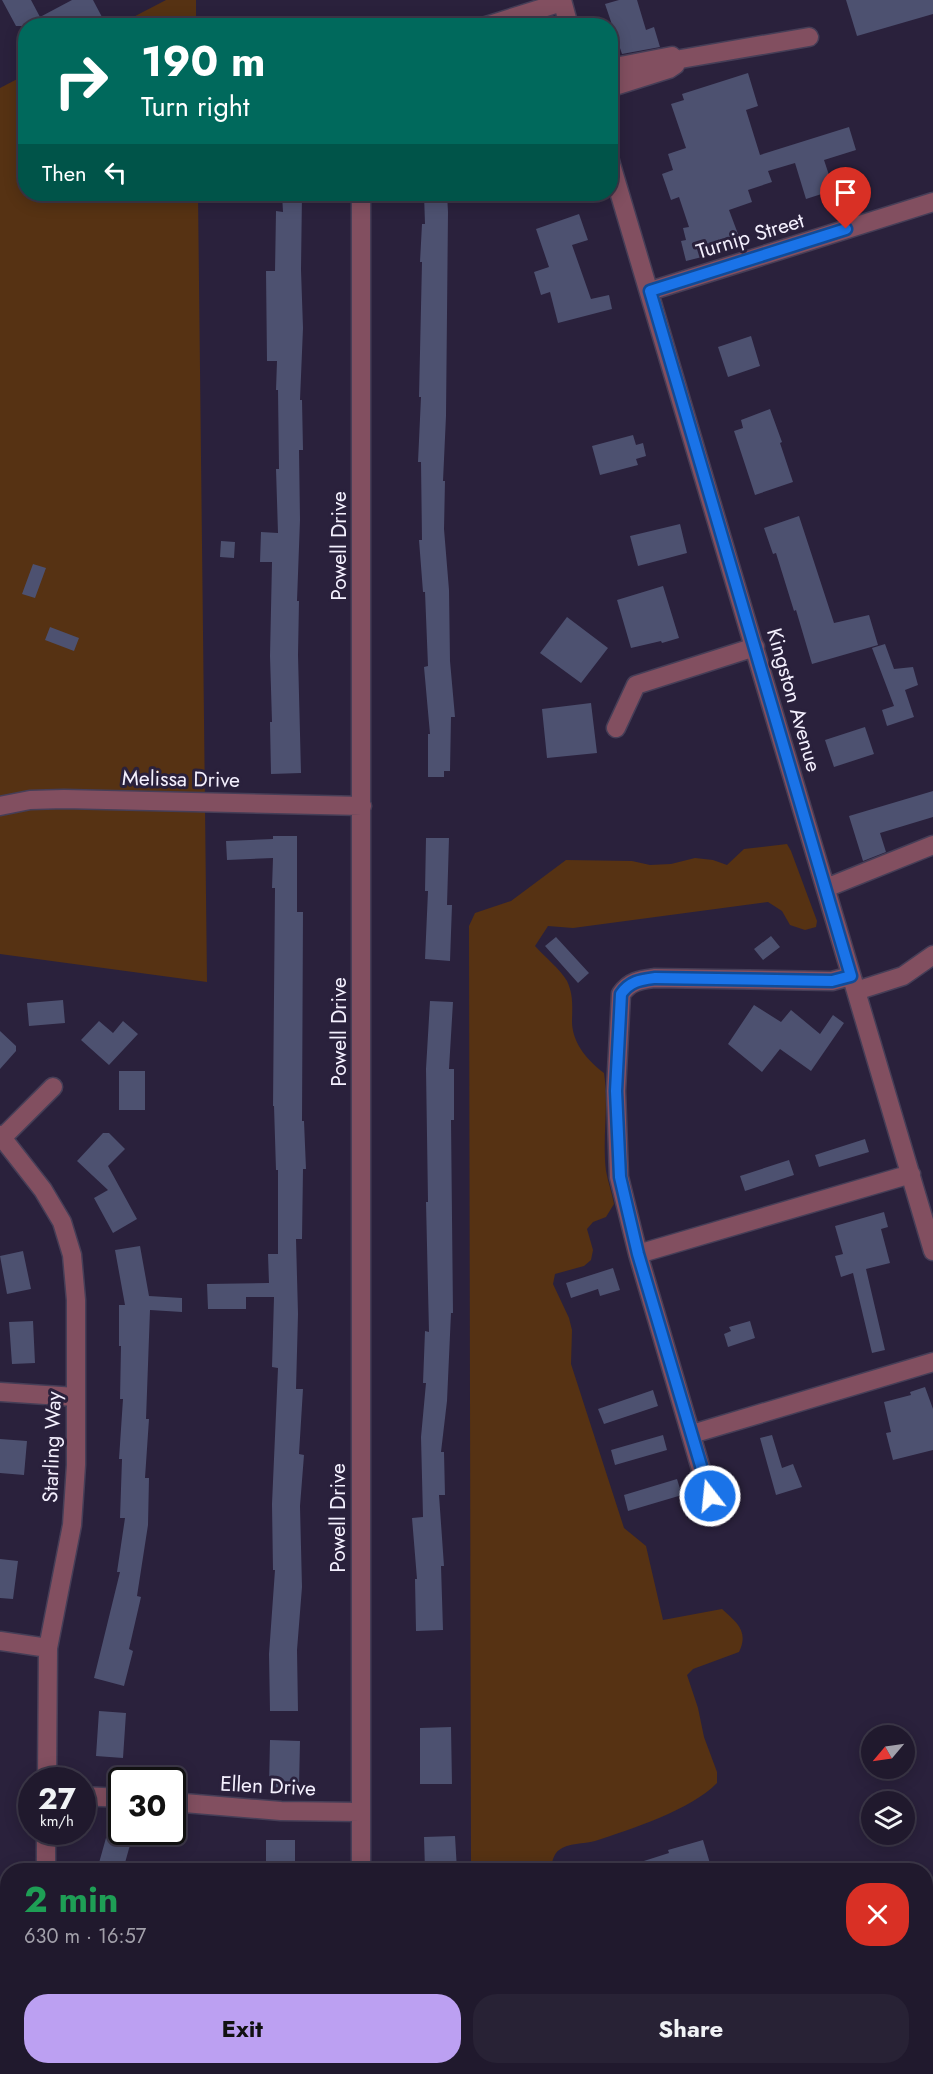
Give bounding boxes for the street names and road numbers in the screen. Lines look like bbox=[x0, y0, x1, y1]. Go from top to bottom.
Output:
street label: Turnip Street bbox=[692, 205, 808, 267]
street label: Powell Drive bbox=[324, 491, 354, 601]
street label: Kingston Avenue bbox=[759, 625, 829, 775]
street label: Melissa Drive bbox=[122, 763, 240, 795]
street label: Powell Drive bbox=[324, 977, 354, 1087]
street label: Starling Way bbox=[35, 1390, 69, 1503]
street label: Powell Drive bbox=[323, 1463, 353, 1573]
street label: Ellen Drive bbox=[219, 1769, 317, 1804]

